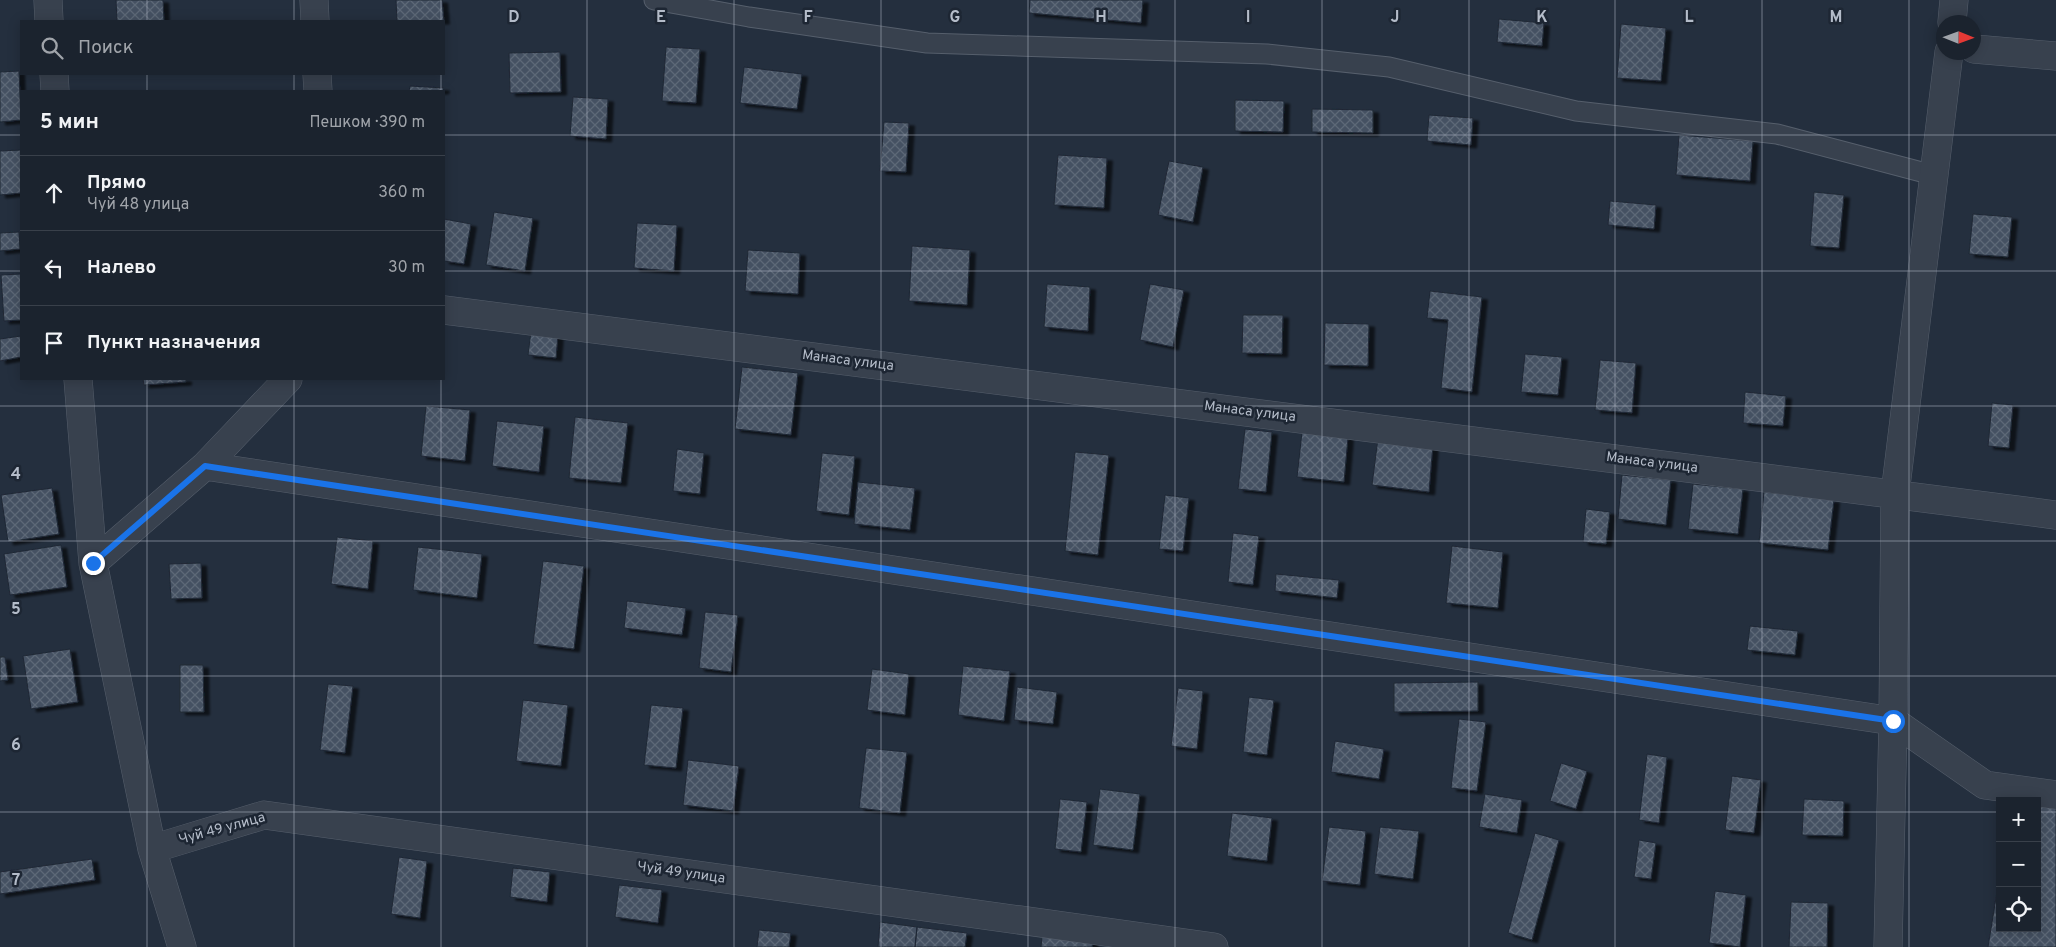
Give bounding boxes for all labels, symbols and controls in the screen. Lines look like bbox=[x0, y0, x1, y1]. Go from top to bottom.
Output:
text: D bbox=[508, 8, 520, 28]
text: E bbox=[656, 8, 666, 28]
text: F bbox=[803, 8, 813, 28]
text: G bbox=[950, 8, 960, 28]
text: H bbox=[1095, 8, 1107, 28]
text: I bbox=[1246, 8, 1250, 28]
text: J bbox=[1391, 8, 1399, 28]
text: K bbox=[1536, 8, 1548, 28]
text: L bbox=[1684, 8, 1694, 28]
text: M bbox=[1830, 8, 1842, 28]
north arrow bbox=[1936, 15, 1981, 60]
search box bbox=[20, 20, 445, 75]
icon: search bbox=[38, 34, 66, 62]
text: Поиск bbox=[78, 36, 134, 60]
text: 5 мин bbox=[40, 109, 99, 136]
text: Пешком · 390 m bbox=[309, 113, 425, 133]
text: Прямо bbox=[87, 171, 146, 195]
icon: ahead bbox=[40, 179, 68, 207]
text: 360 m bbox=[378, 183, 425, 203]
text: Чуй 48 улица bbox=[87, 195, 189, 215]
icon: left bbox=[40, 254, 68, 282]
text: Налево bbox=[87, 256, 156, 280]
text: 30 m bbox=[388, 258, 425, 278]
icon: arrive bbox=[40, 329, 68, 357]
text: Пункт назначения bbox=[87, 331, 261, 355]
street label: Манаса улица bbox=[801, 347, 895, 375]
street label: Манаса улица bbox=[1203, 398, 1297, 426]
street label: Манаса улица bbox=[1605, 449, 1699, 477]
text: 4 bbox=[11, 465, 21, 485]
route end bbox=[82, 552, 105, 575]
text: 5 bbox=[11, 600, 21, 620]
route start bbox=[1882, 710, 1905, 733]
text: 6 bbox=[11, 736, 21, 756]
map controls bbox=[1996, 797, 2041, 932]
button: + bbox=[1996, 797, 2041, 842]
street label: Чуй 49 улица bbox=[177, 809, 267, 849]
button: − bbox=[1996, 842, 2041, 887]
street label: Чуй 49 улица bbox=[636, 858, 726, 888]
text: 7 bbox=[12, 871, 20, 891]
button: locate bbox=[1996, 887, 2041, 932]

